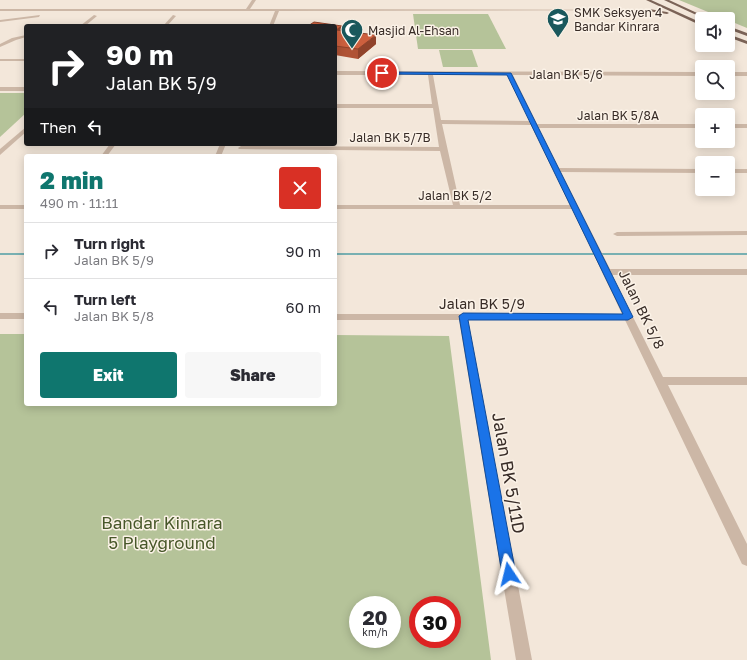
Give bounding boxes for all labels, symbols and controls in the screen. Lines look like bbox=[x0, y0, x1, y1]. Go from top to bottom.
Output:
place label: SMK Seksyen 4 Bandar Kinrara bbox=[574, 5, 662, 34]
school or university icon: SMK Seksyen 4 Bandar Kinrara bbox=[545, 6, 571, 39]
map controls bbox=[695, 12, 735, 196]
button: sound bbox=[695, 12, 735, 52]
mosque icon: Masjid Al-Ehsan bbox=[339, 17, 365, 50]
place label: Masjid Al-Ehsan bbox=[368, 23, 459, 38]
text: 90 m bbox=[106, 38, 173, 71]
icon: right bbox=[40, 40, 92, 92]
pin bbox=[365, 56, 399, 90]
button: search bbox=[695, 60, 735, 100]
icon: arrive bbox=[371, 62, 393, 84]
street label: Jalan BK 5/6 bbox=[529, 67, 603, 82]
text: Jalan BK 5/9 bbox=[106, 72, 217, 94]
street label: Jalan BK 5/8A bbox=[577, 108, 659, 123]
button: + bbox=[695, 108, 735, 148]
icon: left bbox=[84, 116, 106, 138]
text: Then bbox=[40, 118, 76, 136]
street label: Jalan BK 5/7B bbox=[350, 130, 430, 145]
button: − bbox=[695, 156, 735, 196]
text: 2 min bbox=[40, 165, 103, 194]
button: close bbox=[279, 167, 321, 209]
street label: Jalan BK 5/2 bbox=[418, 188, 492, 203]
text: 490 m · 11:11 bbox=[40, 195, 118, 211]
text: Turn right bbox=[74, 234, 145, 252]
icon: right bbox=[40, 240, 62, 262]
text: 90 m bbox=[286, 242, 321, 260]
text: Jalan BK 5/9 bbox=[74, 252, 154, 268]
street label: Jalan BK 5/8 bbox=[615, 267, 669, 351]
text: Turn left bbox=[74, 290, 136, 308]
street label: Jalan BK 5/9 bbox=[439, 295, 525, 312]
icon: left bbox=[40, 296, 62, 318]
text: 60 m bbox=[286, 298, 321, 316]
text: Jalan BK 5/8 bbox=[74, 308, 154, 324]
button: Exit bbox=[40, 352, 177, 398]
button: Share bbox=[185, 352, 321, 398]
street label: Jalan BK 5/11D bbox=[488, 411, 530, 535]
park label: Bandar Kinrara 5 Playground bbox=[101, 512, 223, 553]
position arrow bbox=[488, 553, 530, 595]
speed limit sign: 30 bbox=[409, 596, 461, 648]
text: 20 bbox=[362, 605, 388, 629]
text: km/h bbox=[362, 626, 388, 638]

